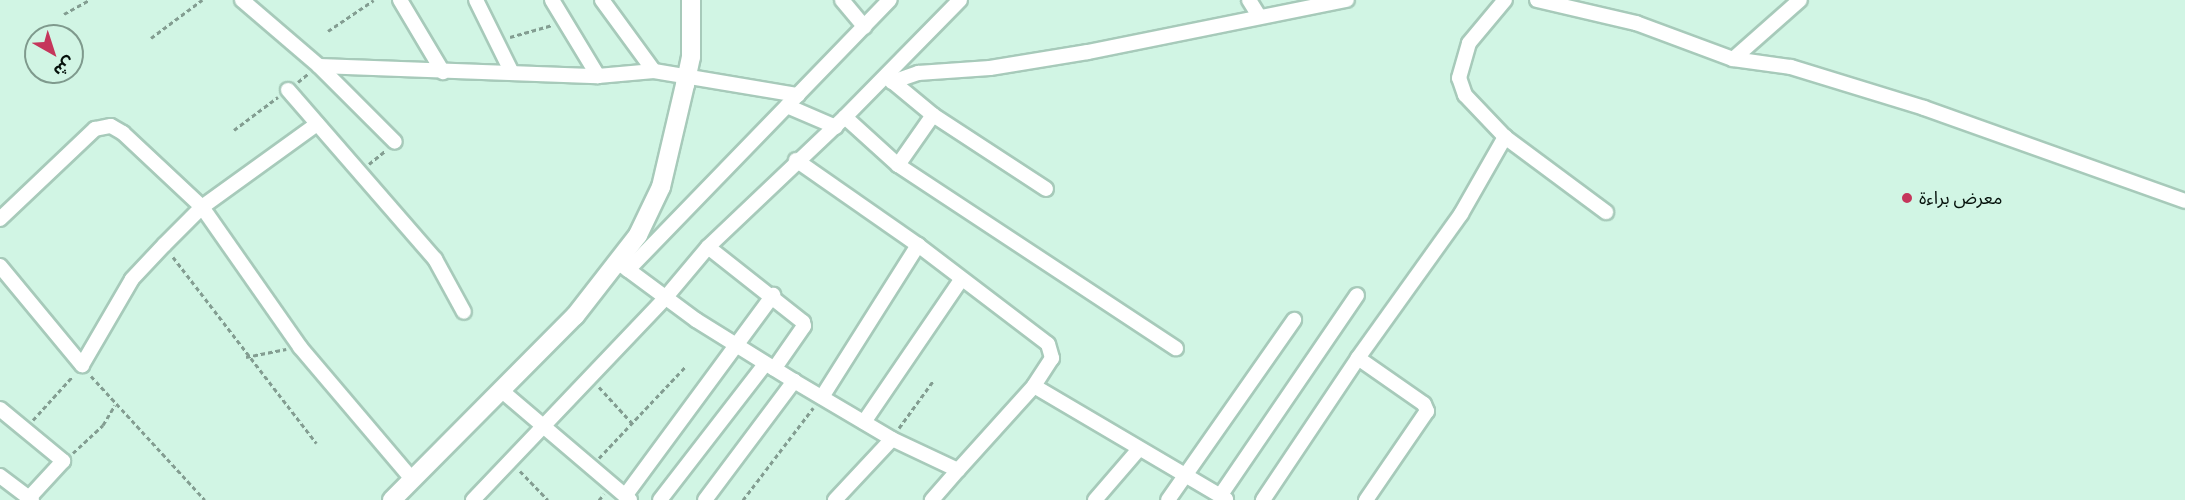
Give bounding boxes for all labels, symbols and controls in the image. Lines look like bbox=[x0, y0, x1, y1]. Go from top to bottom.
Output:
north arrow bbox=[24, 24, 84, 84]
text: ش bbox=[50, 53, 79, 81]
place label: معرض براءة bbox=[1919, 187, 2002, 209]
marker: معرض براءة bbox=[1900, 191, 1914, 205]

